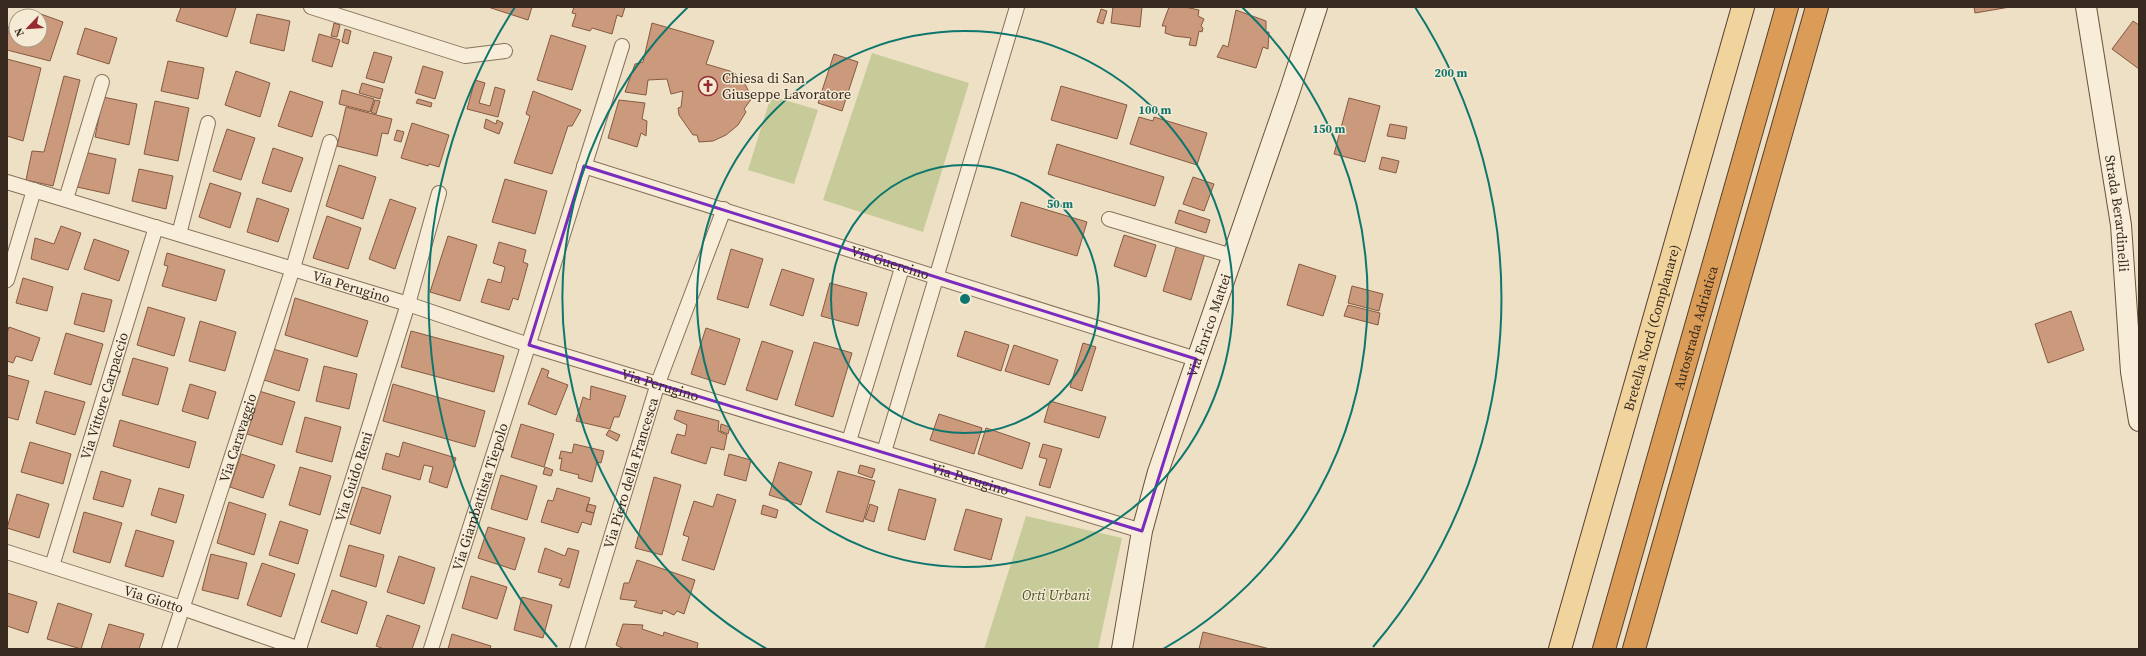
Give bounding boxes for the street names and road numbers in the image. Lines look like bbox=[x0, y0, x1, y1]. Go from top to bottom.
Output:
street label: Strada Berardinelli bbox=[2100, 154, 2134, 273]
street label: Via Guercino bbox=[848, 241, 932, 284]
street label: Bretella Nord (Complanare) bbox=[1618, 242, 1685, 413]
street label: Autostrada Adriatica bbox=[1668, 263, 1723, 392]
street label: Via Perugino bbox=[310, 266, 393, 308]
street label: Via Enrico Mattei bbox=[1182, 271, 1236, 380]
street label: Via Vittore Carpaccio bbox=[75, 329, 133, 462]
street label: Via Perugino bbox=[619, 364, 702, 406]
street label: Via Caravaggio bbox=[214, 391, 262, 485]
street label: Via Piero della Francesca bbox=[598, 394, 663, 551]
street label: Via Giambattista Tiepolo bbox=[447, 420, 513, 573]
street label: Via Guido Reni bbox=[330, 429, 377, 524]
street label: Via Perugino bbox=[929, 458, 1012, 500]
street label: Via Giotto bbox=[121, 580, 186, 618]

